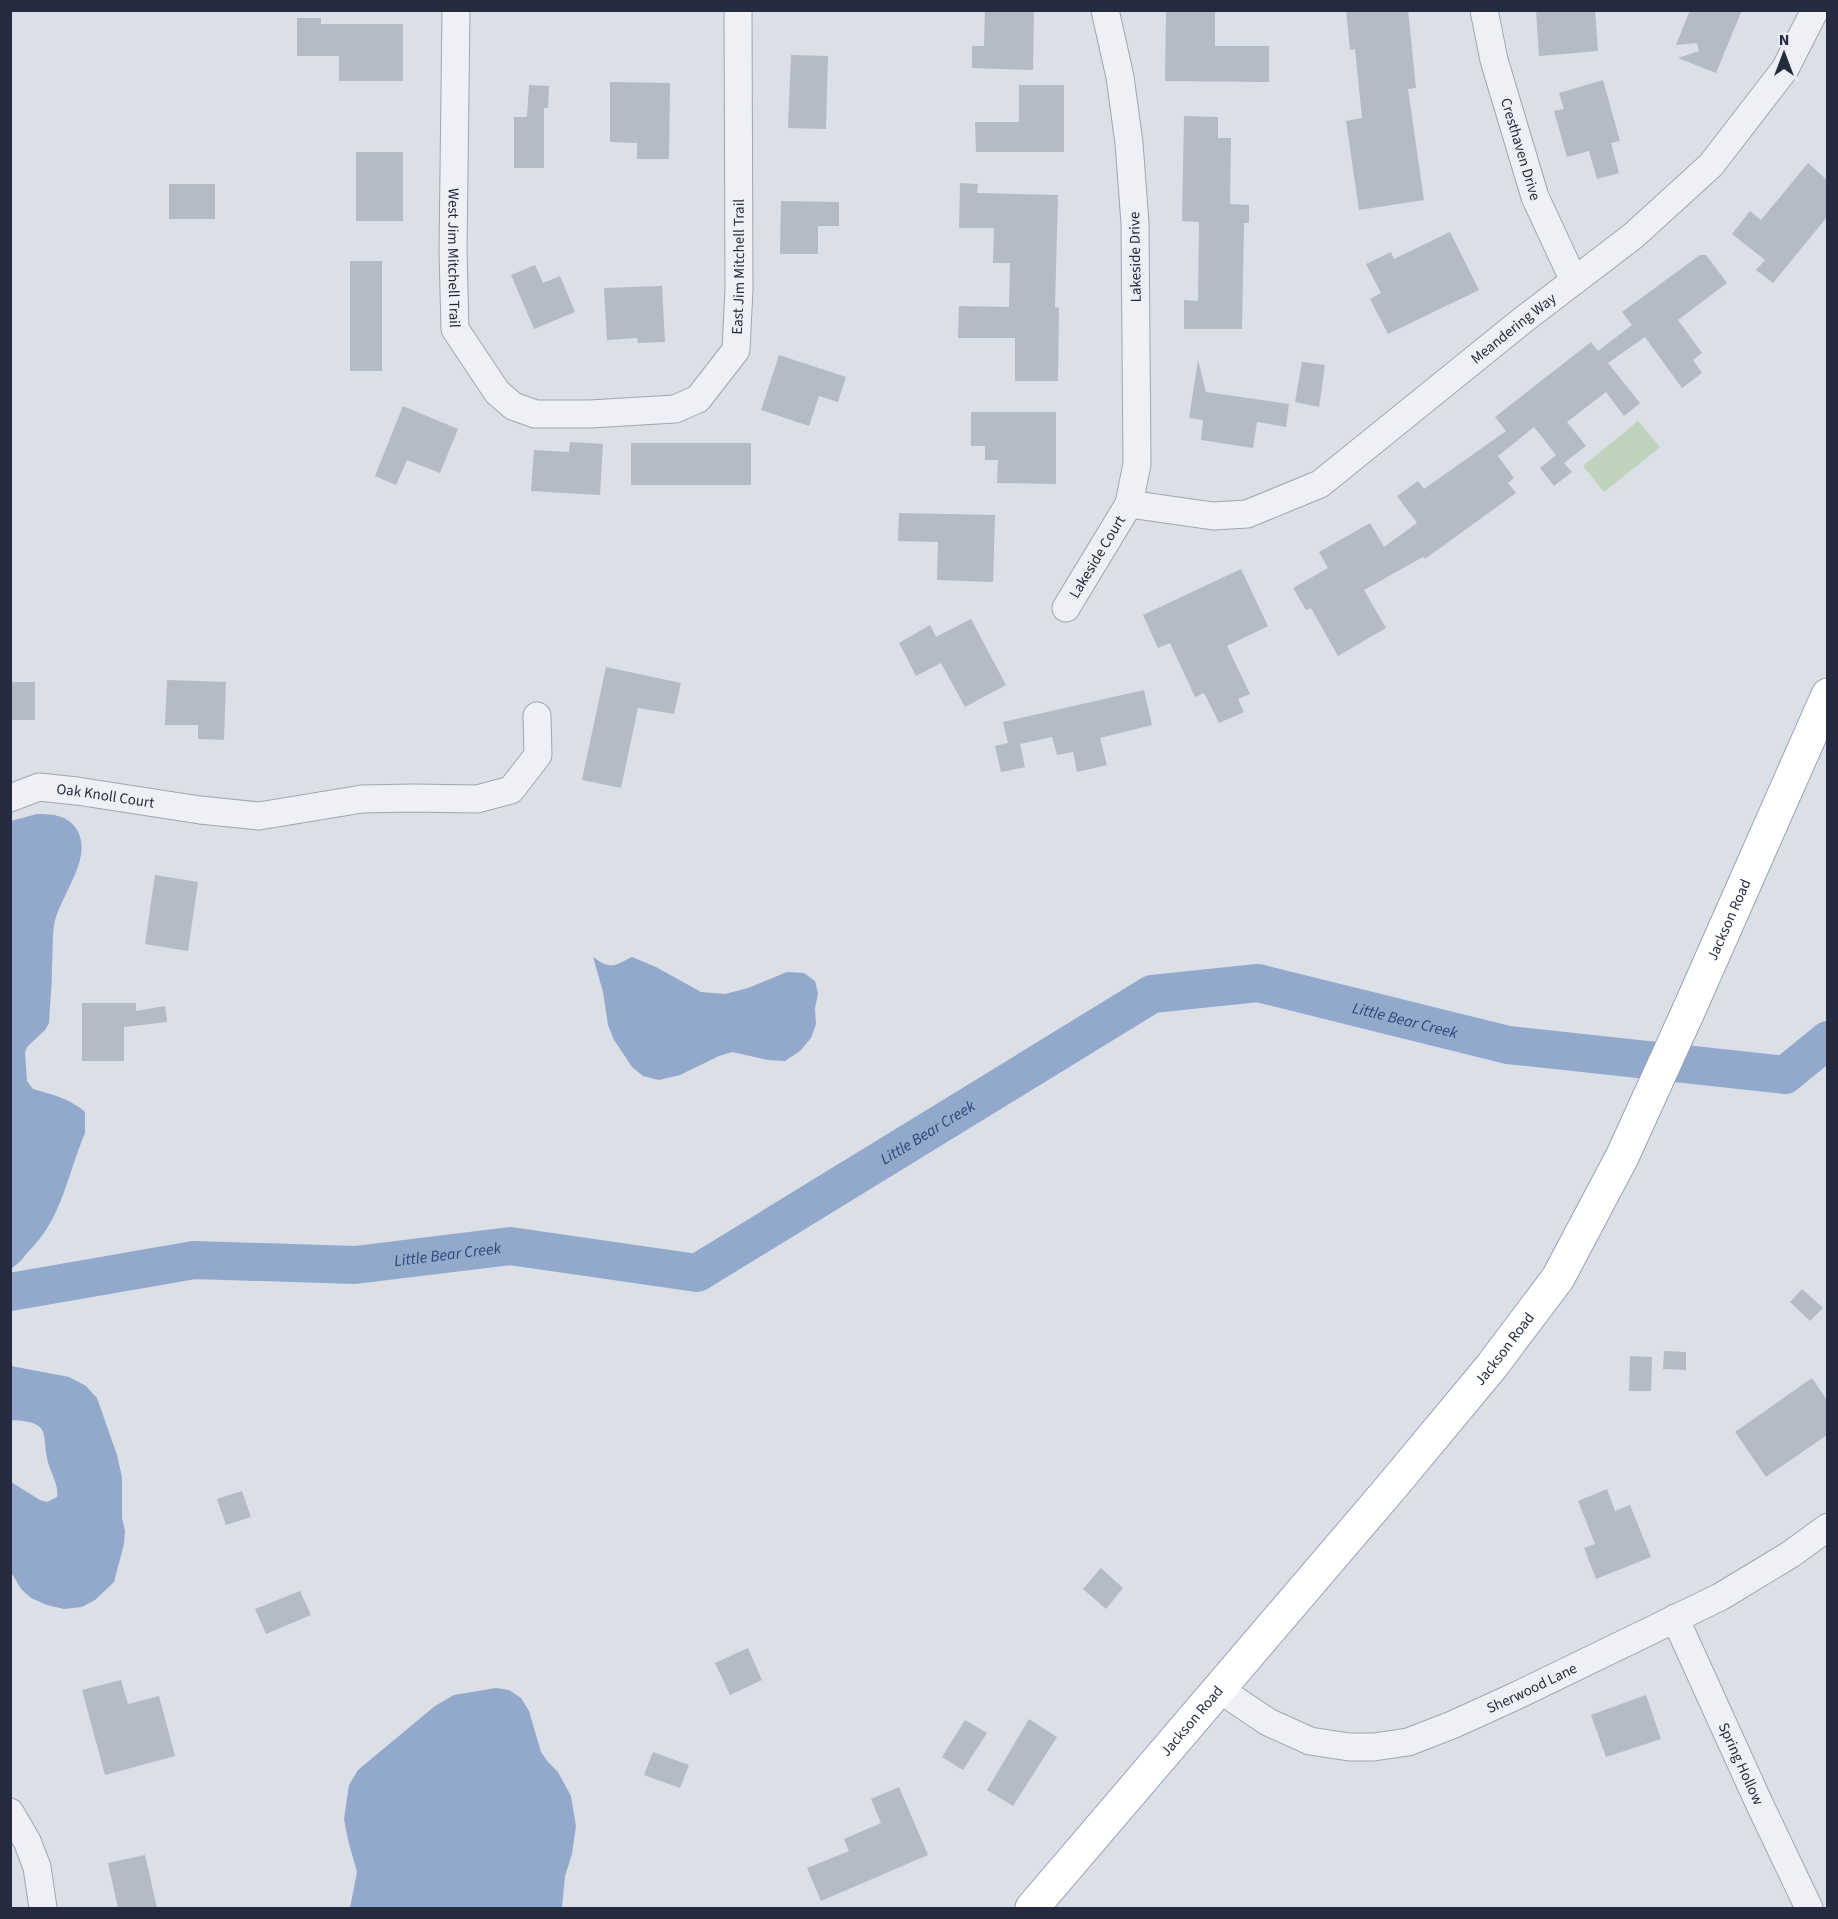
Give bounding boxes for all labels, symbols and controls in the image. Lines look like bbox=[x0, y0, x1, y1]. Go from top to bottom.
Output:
north arrow bbox=[1754, 24, 1814, 84]
text: N bbox=[1779, 29, 1789, 51]
street label: Cresthaven Drive bbox=[1495, 95, 1545, 203]
street label: West Jim Mitchell Trail bbox=[442, 188, 465, 328]
street label: East Jim Mitchell Trail bbox=[727, 199, 750, 335]
street label: Lakeside Drive bbox=[1124, 211, 1147, 303]
street label: Meandering Way bbox=[1466, 288, 1561, 369]
street label: Lakeside Court bbox=[1064, 512, 1131, 602]
street label: Oak Knoll Court bbox=[55, 779, 156, 814]
street label: Jackson Road bbox=[1702, 876, 1756, 964]
water label: Little Bear Creek bbox=[1350, 997, 1460, 1044]
water label: Little Bear Creek bbox=[876, 1095, 980, 1170]
water label: Little Bear Creek bbox=[393, 1237, 503, 1272]
street label: Jackson Road bbox=[1470, 1308, 1539, 1390]
street label: Sherwood Lane bbox=[1483, 1658, 1581, 1719]
street label: Jackson Road bbox=[1156, 1681, 1228, 1761]
street label: Spring Hollow bbox=[1713, 1719, 1769, 1809]

